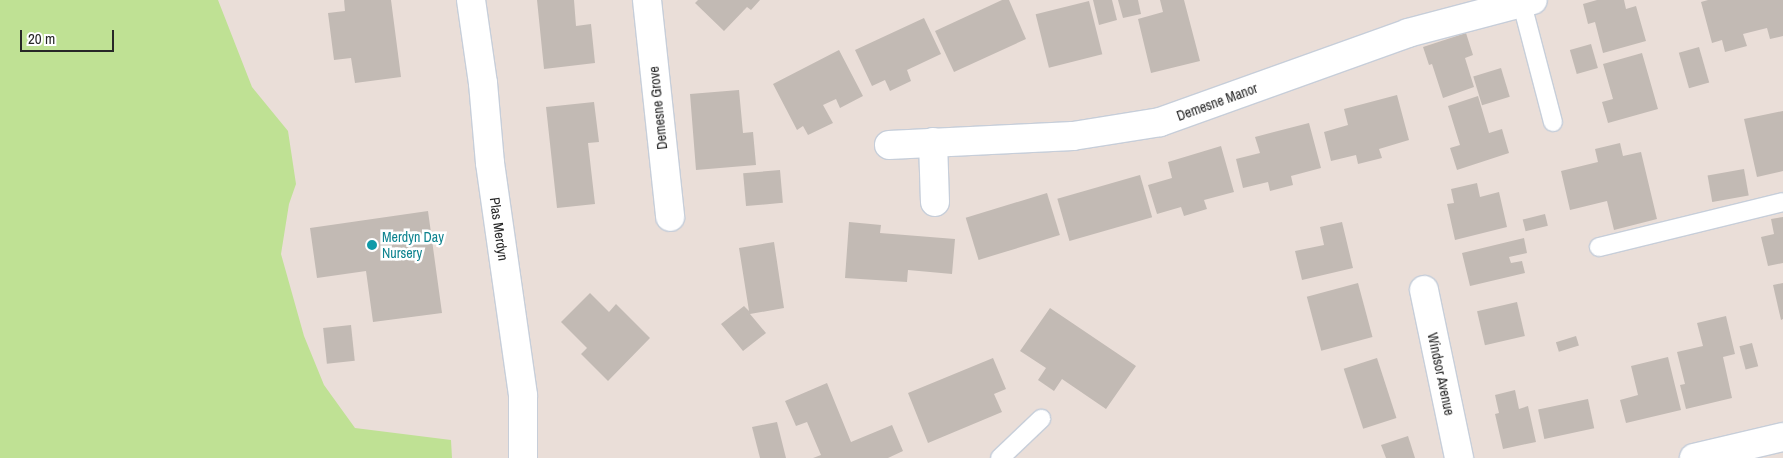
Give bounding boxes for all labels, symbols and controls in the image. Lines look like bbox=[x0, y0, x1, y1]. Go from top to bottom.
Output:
scale bar bbox=[22, 20, 116, 52]
text: 20 m bbox=[28, 28, 55, 49]
street label: Demesne Grove bbox=[645, 66, 671, 150]
street label: Demesne Manor bbox=[1174, 80, 1260, 124]
street label: Plas Merdyn bbox=[486, 196, 512, 262]
place label: Merdyn Day Nursery bbox=[382, 229, 444, 262]
marker: Merdyn Day Nursery bbox=[366, 239, 378, 251]
street label: Windsor Avenue bbox=[1424, 331, 1458, 417]

